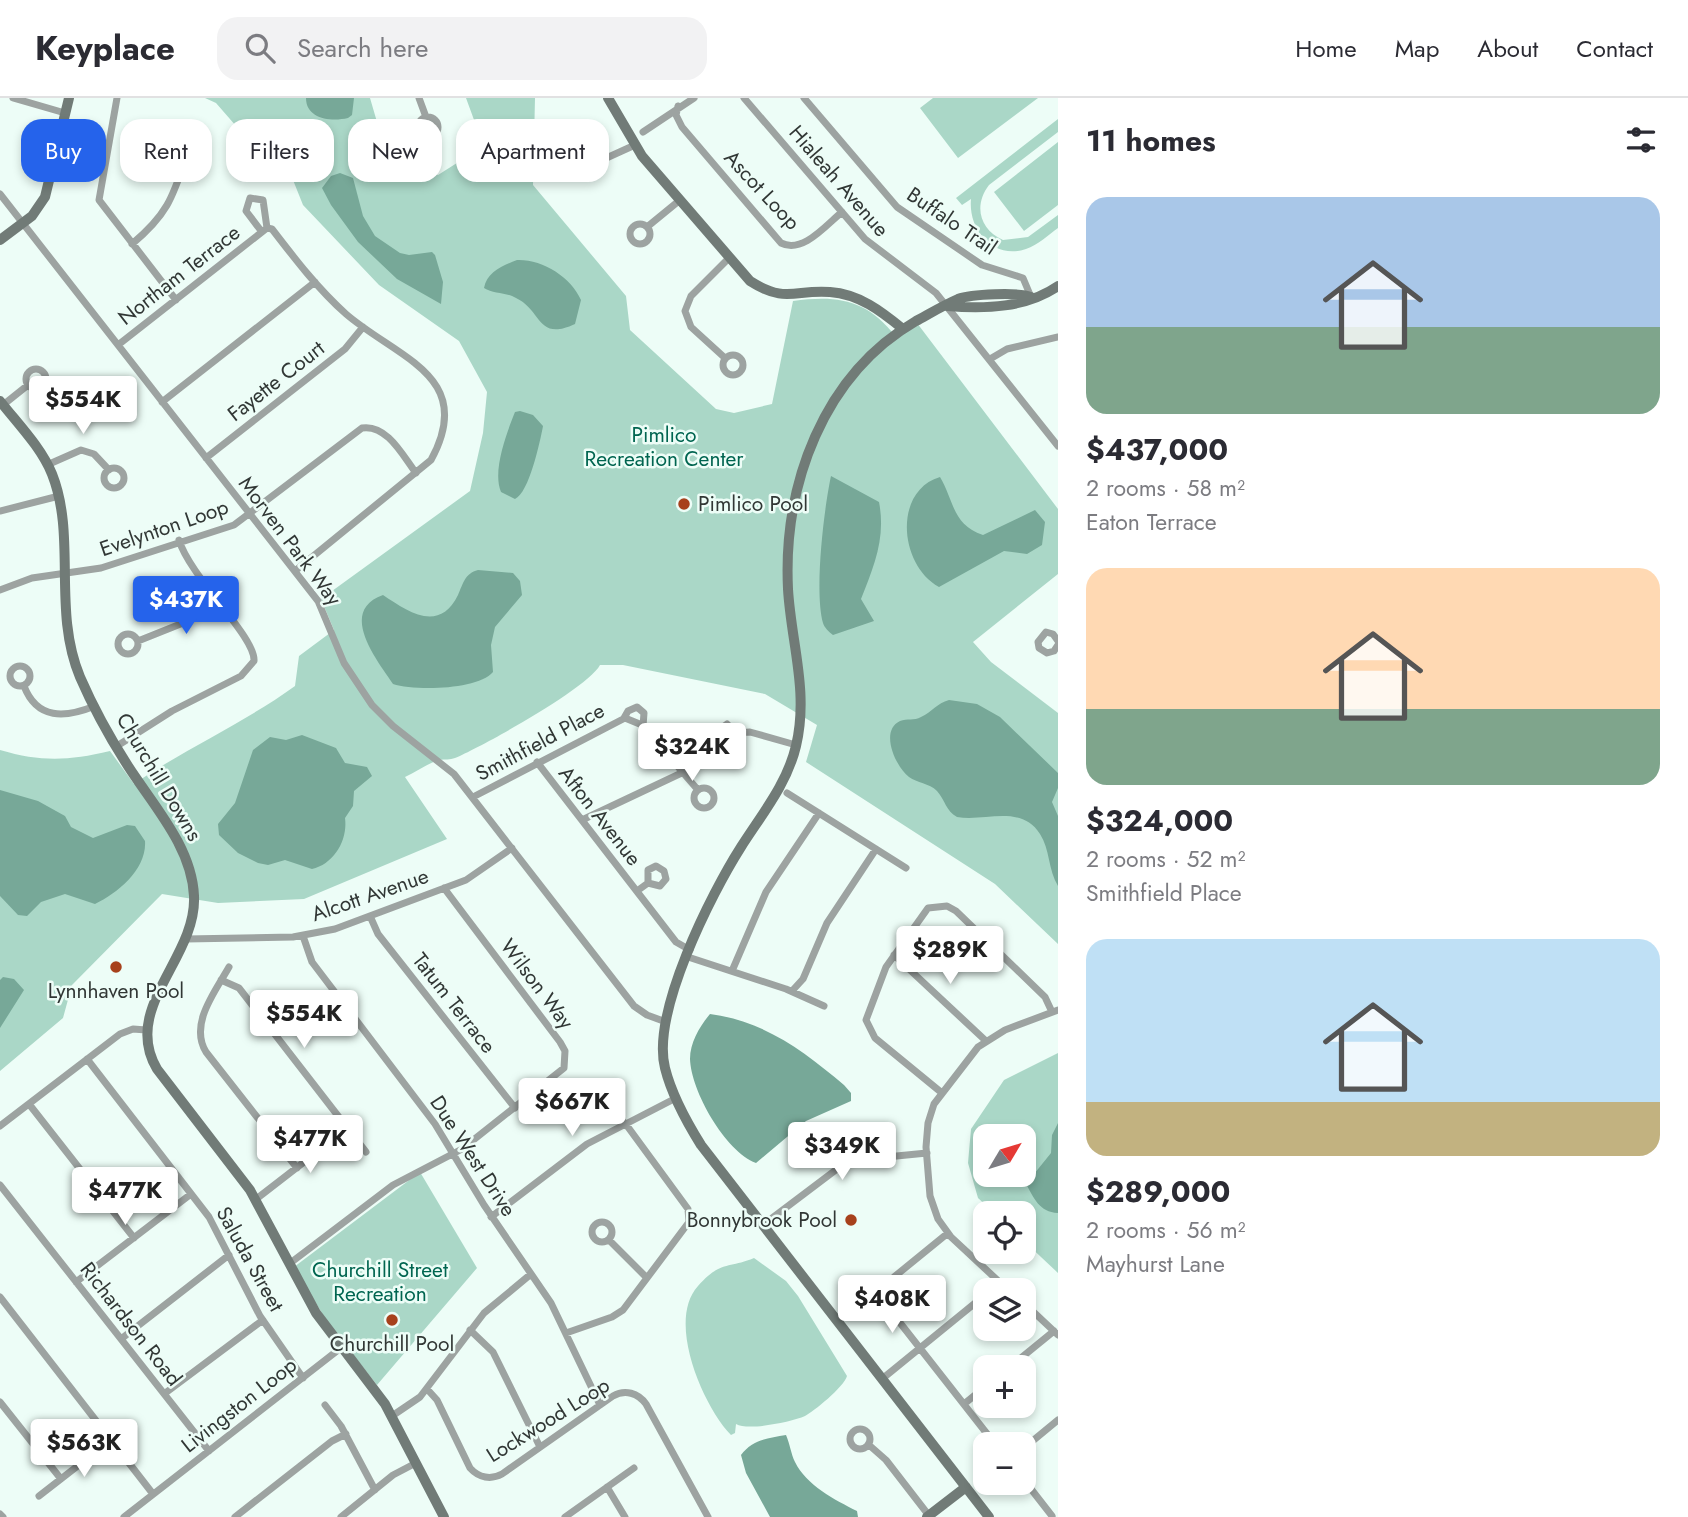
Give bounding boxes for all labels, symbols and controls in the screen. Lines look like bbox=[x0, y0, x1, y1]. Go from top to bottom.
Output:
search box bbox=[217, 17, 707, 80]
text: Keyplace bbox=[35, 25, 175, 72]
icon: search bbox=[241, 29, 279, 67]
text: Search here bbox=[297, 29, 428, 67]
text: Home bbox=[1295, 31, 1357, 66]
text: Map bbox=[1395, 31, 1439, 66]
text: About bbox=[1477, 31, 1538, 66]
text: Contact bbox=[1576, 31, 1653, 66]
chip: Buy bbox=[21, 119, 106, 182]
chip: Rent bbox=[120, 119, 212, 182]
chip: Filters bbox=[226, 119, 334, 182]
chip: New bbox=[348, 119, 442, 182]
chip: Apartment bbox=[456, 119, 609, 182]
street label: Hialeah Avenue bbox=[782, 119, 896, 243]
text: 11 homes bbox=[1086, 119, 1216, 162]
icon: filters bbox=[1622, 121, 1660, 159]
street label: Ascot Loop bbox=[717, 143, 807, 237]
street label: Buffalo Trail bbox=[901, 180, 1003, 262]
street label: Northam Terrace bbox=[112, 218, 247, 332]
icon: home bbox=[1310, 242, 1436, 368]
street label: Fayette Court bbox=[221, 333, 331, 429]
pin: $554K bbox=[34, 376, 132, 436]
text: $554K bbox=[45, 382, 121, 416]
park label: Pimlico Recreation Center bbox=[585, 420, 744, 474]
text: $437,000 bbox=[1086, 428, 1228, 471]
street label: Morven Park Way bbox=[231, 470, 349, 613]
text: 2 rooms · 58 m² bbox=[1086, 471, 1245, 505]
place label: Pimlico Pool bbox=[698, 489, 808, 519]
street label: Evelynton Loop bbox=[95, 492, 233, 564]
marker: Pimlico Pool bbox=[676, 496, 692, 512]
text: Eaton Terrace bbox=[1086, 505, 1217, 539]
pin: $437K bbox=[137, 576, 235, 636]
text: $437K bbox=[149, 582, 223, 616]
icon: home bbox=[1310, 613, 1436, 739]
street label: Smithfield Place bbox=[470, 695, 610, 789]
street label: Churchill Downs bbox=[109, 707, 209, 847]
pin: $324K bbox=[643, 724, 741, 783]
text: $324K bbox=[654, 729, 730, 763]
street label: Afton Avenue bbox=[552, 760, 649, 872]
text: $324,000 bbox=[1086, 799, 1233, 842]
text: 2 rooms · 52 m² bbox=[1086, 842, 1245, 876]
street label: Alcott Avenue bbox=[307, 861, 433, 929]
text: Smithfield Place bbox=[1086, 876, 1242, 910]
pin: $289K bbox=[901, 926, 999, 986]
text: $289K bbox=[912, 932, 988, 966]
street label: Wilson Way bbox=[493, 933, 581, 1036]
street label: Tatum Terrace bbox=[405, 946, 503, 1060]
marker: Lynnhaven Pool bbox=[108, 959, 124, 975]
place label: Lynnhaven Pool bbox=[48, 976, 184, 1006]
icon: home bbox=[1310, 984, 1436, 1110]
pin: $554K bbox=[255, 990, 353, 1050]
text: $554K bbox=[266, 996, 342, 1030]
pin: $667K bbox=[523, 1079, 621, 1138]
text: $667K bbox=[534, 1084, 610, 1118]
street label: Due West Drive bbox=[423, 1090, 523, 1223]
pin: $477K bbox=[261, 1116, 359, 1175]
text: $477K bbox=[273, 1121, 347, 1155]
pin: $349K bbox=[793, 1122, 891, 1182]
north arrow bbox=[973, 1124, 1036, 1186]
map controls bbox=[973, 1124, 1036, 1495]
text: $349K bbox=[804, 1128, 880, 1162]
pin: $477K bbox=[76, 1168, 174, 1227]
text: $289,000 bbox=[1086, 1170, 1230, 1213]
text: $477K bbox=[88, 1173, 162, 1207]
street label: Saluda Street bbox=[209, 1201, 291, 1317]
button: locate bbox=[973, 1201, 1036, 1264]
place label: Bonnybrook Pool bbox=[687, 1205, 837, 1235]
marker: Bonnybrook Pool bbox=[843, 1212, 859, 1228]
text: 2 rooms · 56 m² bbox=[1086, 1213, 1246, 1247]
text: Mayhurst Lane bbox=[1086, 1247, 1225, 1281]
park label: Churchill Street Recreation bbox=[312, 1255, 448, 1309]
street label: Richardson Road bbox=[73, 1256, 189, 1392]
pin: $408K bbox=[843, 1276, 941, 1335]
button: layers bbox=[973, 1278, 1036, 1341]
text: $408K bbox=[854, 1281, 930, 1315]
marker: Churchill Pool bbox=[384, 1312, 400, 1328]
place label: Churchill Pool bbox=[330, 1329, 454, 1359]
street label: Livingston Loop bbox=[175, 1350, 303, 1460]
button: + bbox=[973, 1355, 1036, 1418]
street label: Lockwood Loop bbox=[481, 1370, 615, 1470]
pin: $563K bbox=[35, 1420, 133, 1479]
text: $563K bbox=[47, 1425, 121, 1459]
button: − bbox=[973, 1432, 1036, 1495]

